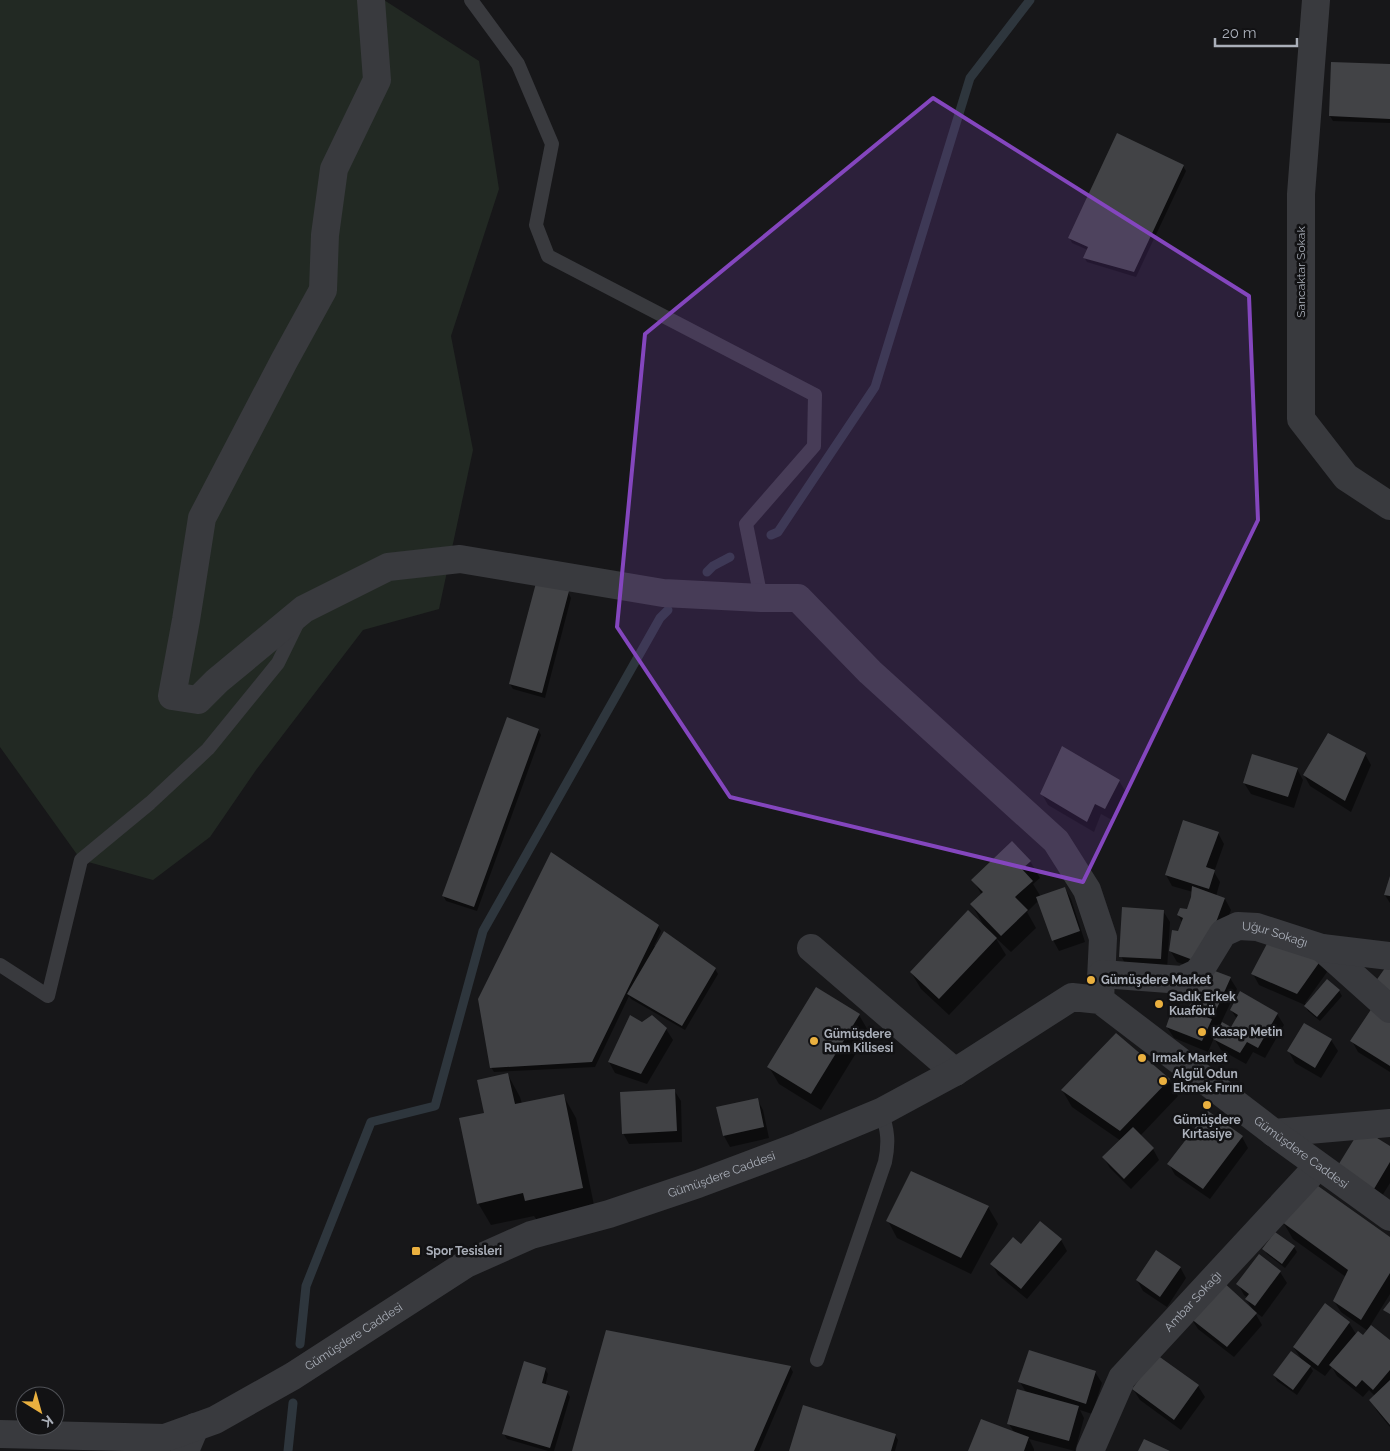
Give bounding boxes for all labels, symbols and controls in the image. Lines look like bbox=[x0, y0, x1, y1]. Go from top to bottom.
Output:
scale bar bbox=[1215, 15, 1298, 47]
text: 20 m bbox=[1222, 24, 1257, 42]
street label: Sancaktar Sokak bbox=[1294, 226, 1308, 318]
street label: Uğur Sokağı bbox=[1242, 919, 1309, 950]
place label: Gümüşdere Market bbox=[1101, 973, 1212, 987]
marker: Gümüşdere Market bbox=[1085, 974, 1097, 986]
place label: Sadık Erkek Kuaförü bbox=[1169, 990, 1236, 1018]
marker: Sadık Erkek Kuaförü bbox=[1153, 998, 1165, 1010]
place label: Kasap Metin bbox=[1212, 1025, 1283, 1039]
marker: Kasap Metin bbox=[1196, 1026, 1208, 1038]
place label: Gümüşdere Rum Kilisesi bbox=[824, 1027, 893, 1055]
marker: Gümüşdere Rum Kilisesi bbox=[808, 1035, 820, 1047]
place label: Irmak Market bbox=[1152, 1051, 1228, 1065]
marker: Irmak Market bbox=[1136, 1052, 1148, 1064]
place label: Algül Odun Ekmek Fırını bbox=[1173, 1067, 1243, 1095]
marker: Algül Odun Ekmek Fırını bbox=[1157, 1075, 1169, 1087]
marker: Gümüşdere Kırtasiye bbox=[1201, 1099, 1213, 1111]
place label: Gümüşdere Kırtasiye bbox=[1173, 1113, 1241, 1141]
street label: Gümüşdere Caddesi bbox=[1251, 1113, 1351, 1192]
street label: Gümüşdere Caddesi bbox=[666, 1149, 777, 1201]
place label: Spor Tesisleri bbox=[426, 1244, 502, 1258]
marker: Spor Tesisleri bbox=[410, 1245, 422, 1257]
street label: Ambar Sokağı bbox=[1161, 1268, 1224, 1335]
street label: Gümüşdere Caddesi bbox=[302, 1300, 405, 1373]
north arrow bbox=[15, 1386, 65, 1436]
text: K bbox=[39, 1412, 56, 1431]

